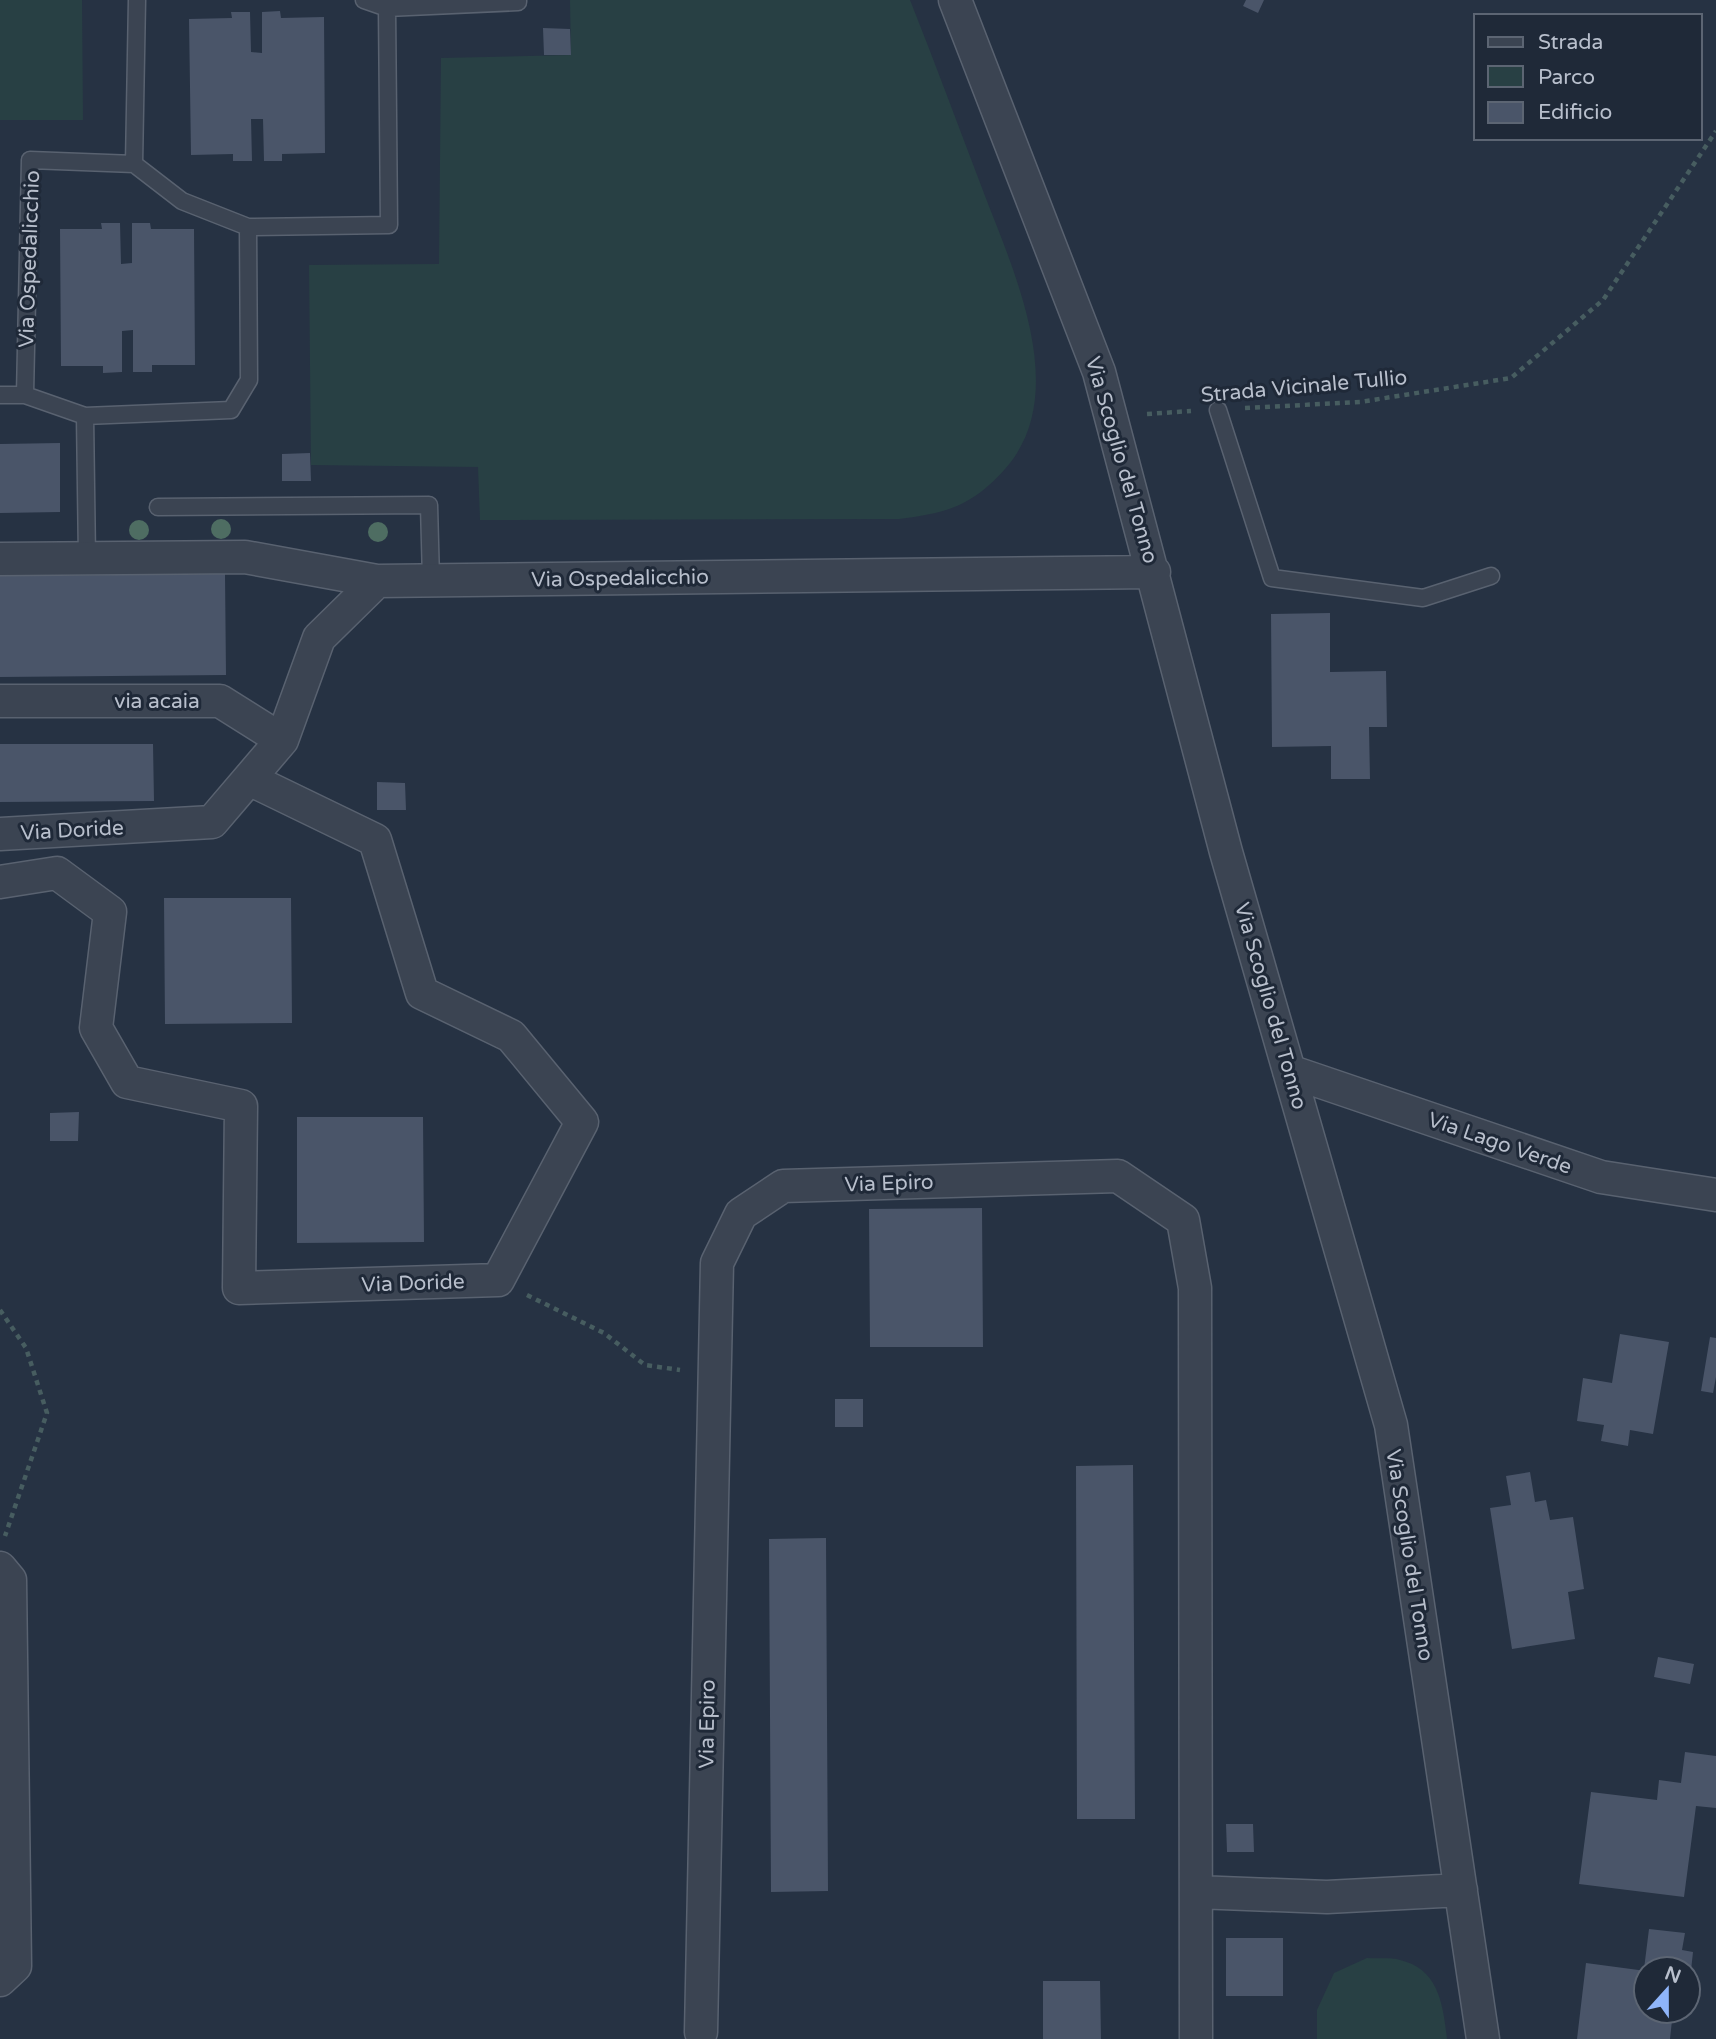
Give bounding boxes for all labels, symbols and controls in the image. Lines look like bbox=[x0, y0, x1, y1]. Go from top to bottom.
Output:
legend bbox=[1474, 14, 1702, 140]
text: Strada bbox=[1538, 30, 1603, 55]
text: Parco bbox=[1538, 65, 1595, 90]
text: Edificio bbox=[1538, 100, 1612, 125]
street label: Via Ospedalicchio bbox=[14, 170, 45, 348]
street label: Via Scoglio del Tonno bbox=[1080, 354, 1163, 566]
street label: Strada Vicinale Tullio bbox=[1200, 365, 1408, 408]
street label: Via Ospedalicchio bbox=[531, 564, 709, 593]
street label: via acaia bbox=[114, 689, 200, 714]
street label: Via Doride bbox=[20, 815, 124, 846]
street label: Via Scoglio del Tonno bbox=[1229, 900, 1312, 1112]
street label: Via Lago Verde bbox=[1425, 1107, 1575, 1180]
street label: Via Epiro bbox=[844, 1169, 934, 1198]
street label: Via Doride bbox=[361, 1269, 465, 1298]
street label: Via Scoglio del Tonno bbox=[1380, 1447, 1439, 1663]
street label: Via Epiro bbox=[694, 1679, 721, 1769]
north arrow bbox=[1632, 1955, 1702, 2025]
text: N bbox=[1662, 1962, 1684, 1988]

